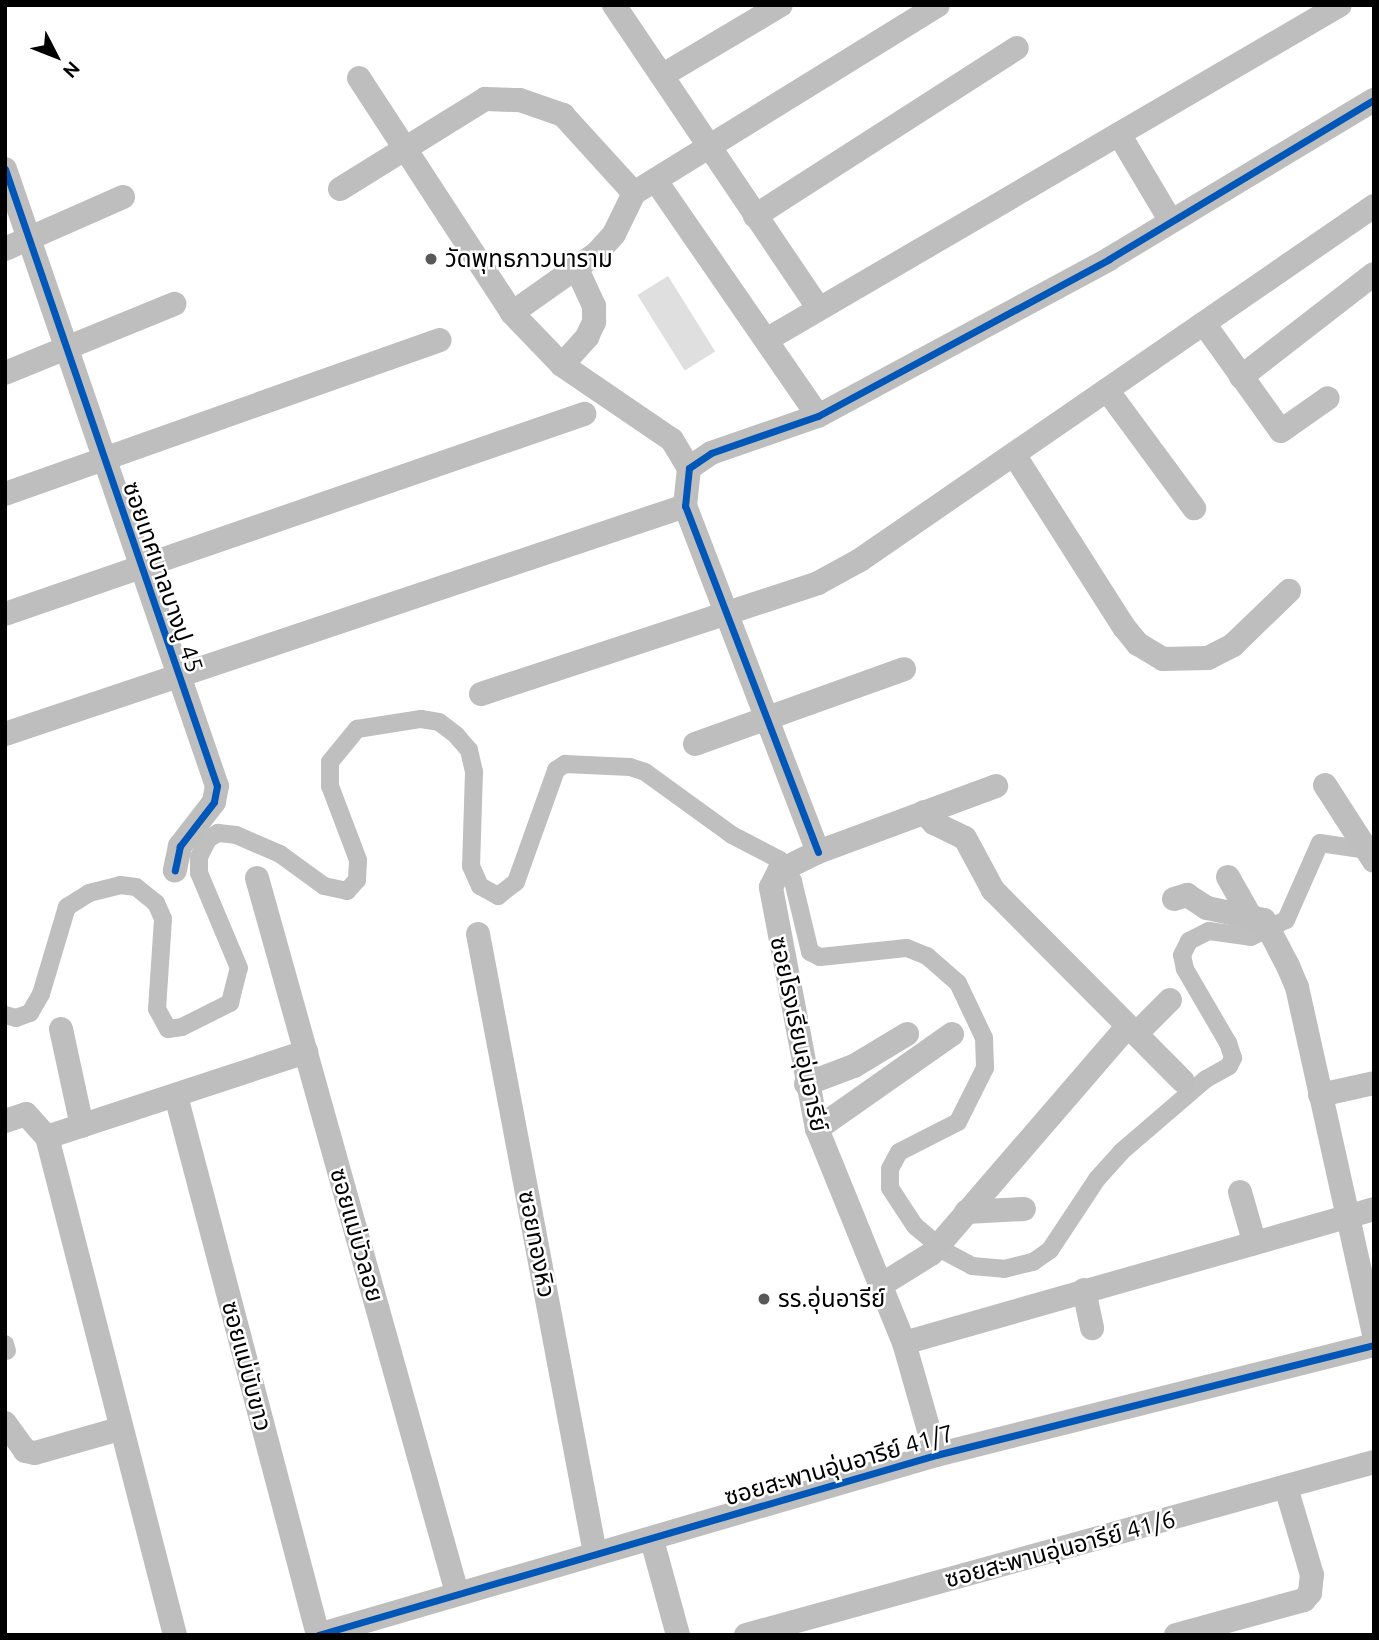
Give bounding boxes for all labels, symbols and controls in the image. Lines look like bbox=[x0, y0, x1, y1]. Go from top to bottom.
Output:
north arrow bbox=[21, 21, 91, 91]
text: N bbox=[59, 57, 85, 83]
place label: วัดพุทธภาวนาราม bbox=[445, 245, 613, 273]
marker: วัดพุทธภาวนาราม bbox=[423, 251, 439, 267]
street label: ซอยเทศบาลบางปู 45 bbox=[117, 478, 209, 676]
street label: ซอยโรงเรียนอุ่นอารีย์ bbox=[764, 934, 834, 1134]
street label: ซอยแม่บัวลอย bbox=[324, 1165, 390, 1305]
street label: ซอยทองหิว bbox=[513, 1188, 561, 1300]
place label: รร.อุ่นอารีย์ bbox=[778, 1285, 885, 1313]
marker: รร.อุ่นอารีย์ bbox=[756, 1291, 772, 1307]
street label: ซอยแม่บับขาว bbox=[216, 1298, 278, 1434]
street label: ซอยสะพานอุ่นอารีย์ 41/7 bbox=[721, 1418, 957, 1512]
street label: ซอยสะพานอุ่นอารีย์ 41/6 bbox=[942, 1504, 1178, 1594]

